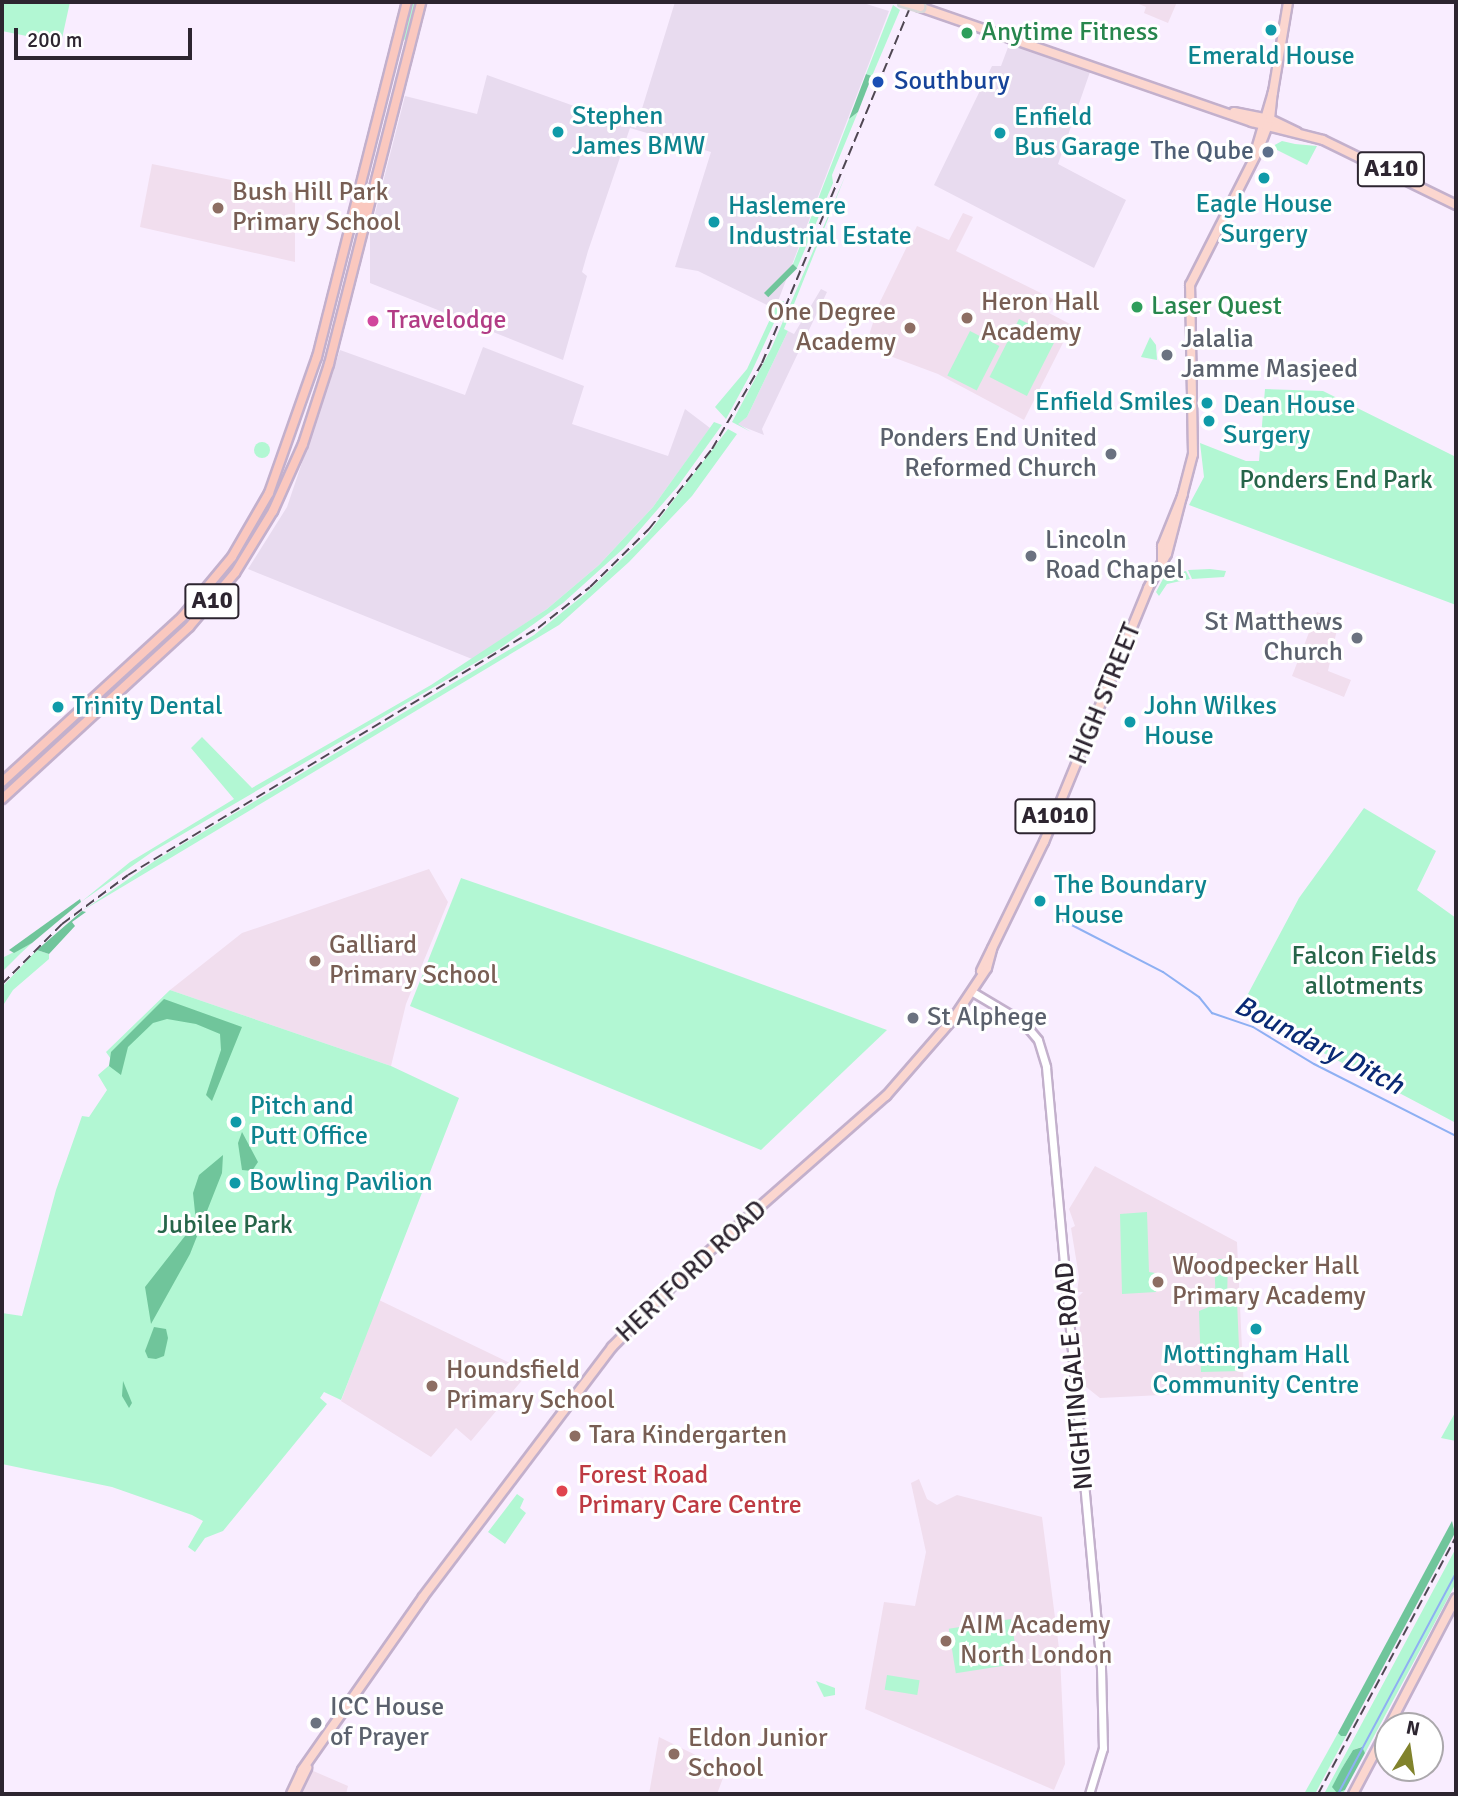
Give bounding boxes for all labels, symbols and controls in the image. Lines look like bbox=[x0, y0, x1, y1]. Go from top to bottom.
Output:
scale bar bbox=[18, 14, 196, 58]
place label: Anytime Fitness bbox=[981, 17, 1158, 49]
marker: Emerald House bbox=[1263, 22, 1279, 38]
marker: Anytime Fitness bbox=[959, 25, 975, 41]
text: 200 m bbox=[27, 27, 82, 53]
place label: Emerald House bbox=[1187, 41, 1355, 73]
place label: Southbury bbox=[894, 66, 1010, 98]
marker: Southbury bbox=[868, 72, 888, 92]
place label: Stephen James BMW bbox=[572, 101, 705, 162]
place label: Enfield Bus Garage bbox=[1014, 102, 1140, 164]
marker: Stephen James BMW bbox=[550, 124, 566, 140]
marker: Enfield Bus Garage bbox=[992, 125, 1008, 141]
place label: The Qube bbox=[1150, 136, 1254, 168]
marker: The Qube bbox=[1260, 144, 1276, 160]
road number: A110 bbox=[1356, 148, 1426, 190]
marker: Eagle House Surgery bbox=[1256, 170, 1272, 186]
place label: Bush Hill Park Primary School bbox=[232, 177, 401, 238]
place label: Eagle House Surgery bbox=[1195, 189, 1333, 250]
place label: Haslemere Industrial Estate bbox=[728, 191, 912, 252]
marker: Bush Hill Park Primary School bbox=[210, 200, 226, 216]
marker: Haslemere Industrial Estate bbox=[706, 214, 722, 230]
place label: Heron Hall Academy bbox=[981, 287, 1100, 348]
place label: Laser Quest bbox=[1151, 291, 1282, 323]
place label: One Degree Academy bbox=[767, 297, 896, 358]
marker: Laser Quest bbox=[1129, 299, 1145, 315]
place label: Travelodge bbox=[387, 305, 507, 337]
marker: Heron Hall Academy bbox=[959, 310, 975, 326]
marker: Travelodge bbox=[365, 313, 381, 329]
marker: One Degree Academy bbox=[902, 320, 918, 336]
place label: Jalalia Jamme Masjeed bbox=[1181, 324, 1358, 386]
marker: Jalalia Jamme Masjeed bbox=[1159, 347, 1175, 363]
place label: Enfield Smiles bbox=[1035, 387, 1193, 419]
place label: Dean House Surgery bbox=[1223, 390, 1356, 452]
marker: Enfield Smiles bbox=[1199, 395, 1215, 411]
marker: Dean House Surgery bbox=[1201, 413, 1217, 429]
place label: Ponders End United Reformed Church bbox=[879, 423, 1097, 485]
marker: Ponders End United Reformed Church bbox=[1103, 446, 1119, 462]
park label: Ponders End Park bbox=[1239, 465, 1433, 497]
place label: Lincoln Road Chapel bbox=[1045, 525, 1184, 586]
marker: Lincoln Road Chapel bbox=[1023, 548, 1039, 564]
road number: A10 bbox=[184, 580, 240, 622]
place label: St Matthews Church bbox=[1205, 607, 1343, 668]
street label: HIGH STREET bbox=[1064, 619, 1148, 769]
marker: St Matthews Church bbox=[1349, 630, 1365, 646]
place label: Trinity Dental bbox=[72, 691, 223, 723]
place label: John Wilkes House bbox=[1144, 691, 1277, 752]
marker: Trinity Dental bbox=[50, 699, 66, 715]
marker: John Wilkes House bbox=[1122, 714, 1138, 730]
road number: A1010 bbox=[1013, 796, 1097, 836]
place label: The Boundary House bbox=[1054, 870, 1207, 931]
marker: The Boundary House bbox=[1032, 893, 1048, 909]
place label: Galliard Primary School bbox=[329, 930, 498, 992]
park label: Falcon Fields allotments bbox=[1291, 941, 1437, 1002]
marker: Galliard Primary School bbox=[307, 953, 323, 969]
water label: Boundary Ditch bbox=[1229, 988, 1409, 1102]
place label: St Alphege bbox=[927, 1002, 1047, 1034]
marker: St Alphege bbox=[905, 1010, 921, 1026]
place label: Pitch and Putt Office bbox=[250, 1091, 368, 1152]
marker: Pitch and Putt Office bbox=[228, 1114, 244, 1130]
place label: Bowling Pavilion bbox=[249, 1167, 433, 1199]
marker: Bowling Pavilion bbox=[227, 1175, 243, 1191]
street label: HERTFORD ROAD bbox=[610, 1194, 774, 1350]
park label: Jubilee Park bbox=[157, 1210, 293, 1242]
place label: Woodpecker Hall Primary Academy bbox=[1172, 1251, 1366, 1312]
street label: NIGHTINGALE ROAD bbox=[1049, 1261, 1101, 1491]
marker: Woodpecker Hall Primary Academy bbox=[1150, 1274, 1166, 1290]
marker: Mottingham Hall Community Centre bbox=[1248, 1321, 1264, 1337]
place label: Mottingham Hall Community Centre bbox=[1153, 1340, 1359, 1402]
place label: Houndsfield Primary School bbox=[446, 1355, 615, 1416]
marker: Houndsfield Primary School bbox=[424, 1378, 440, 1394]
place label: Tara Kindergarten bbox=[589, 1420, 787, 1452]
marker: Tara Kindergarten bbox=[567, 1428, 583, 1444]
place label: Forest Road Primary Care Centre bbox=[578, 1460, 802, 1522]
marker: Forest Road Primary Care Centre bbox=[552, 1481, 572, 1501]
place label: AIM Academy North London bbox=[960, 1610, 1112, 1672]
marker: AIM Academy North London bbox=[938, 1633, 954, 1649]
place label: ICC House of Prayer bbox=[330, 1692, 444, 1754]
north arrow bbox=[1374, 1712, 1444, 1782]
marker: ICC House of Prayer bbox=[308, 1715, 324, 1731]
text: N bbox=[1404, 1715, 1422, 1742]
place label: Eldon Junior School bbox=[688, 1723, 828, 1784]
marker: Eldon Junior School bbox=[666, 1746, 682, 1762]

